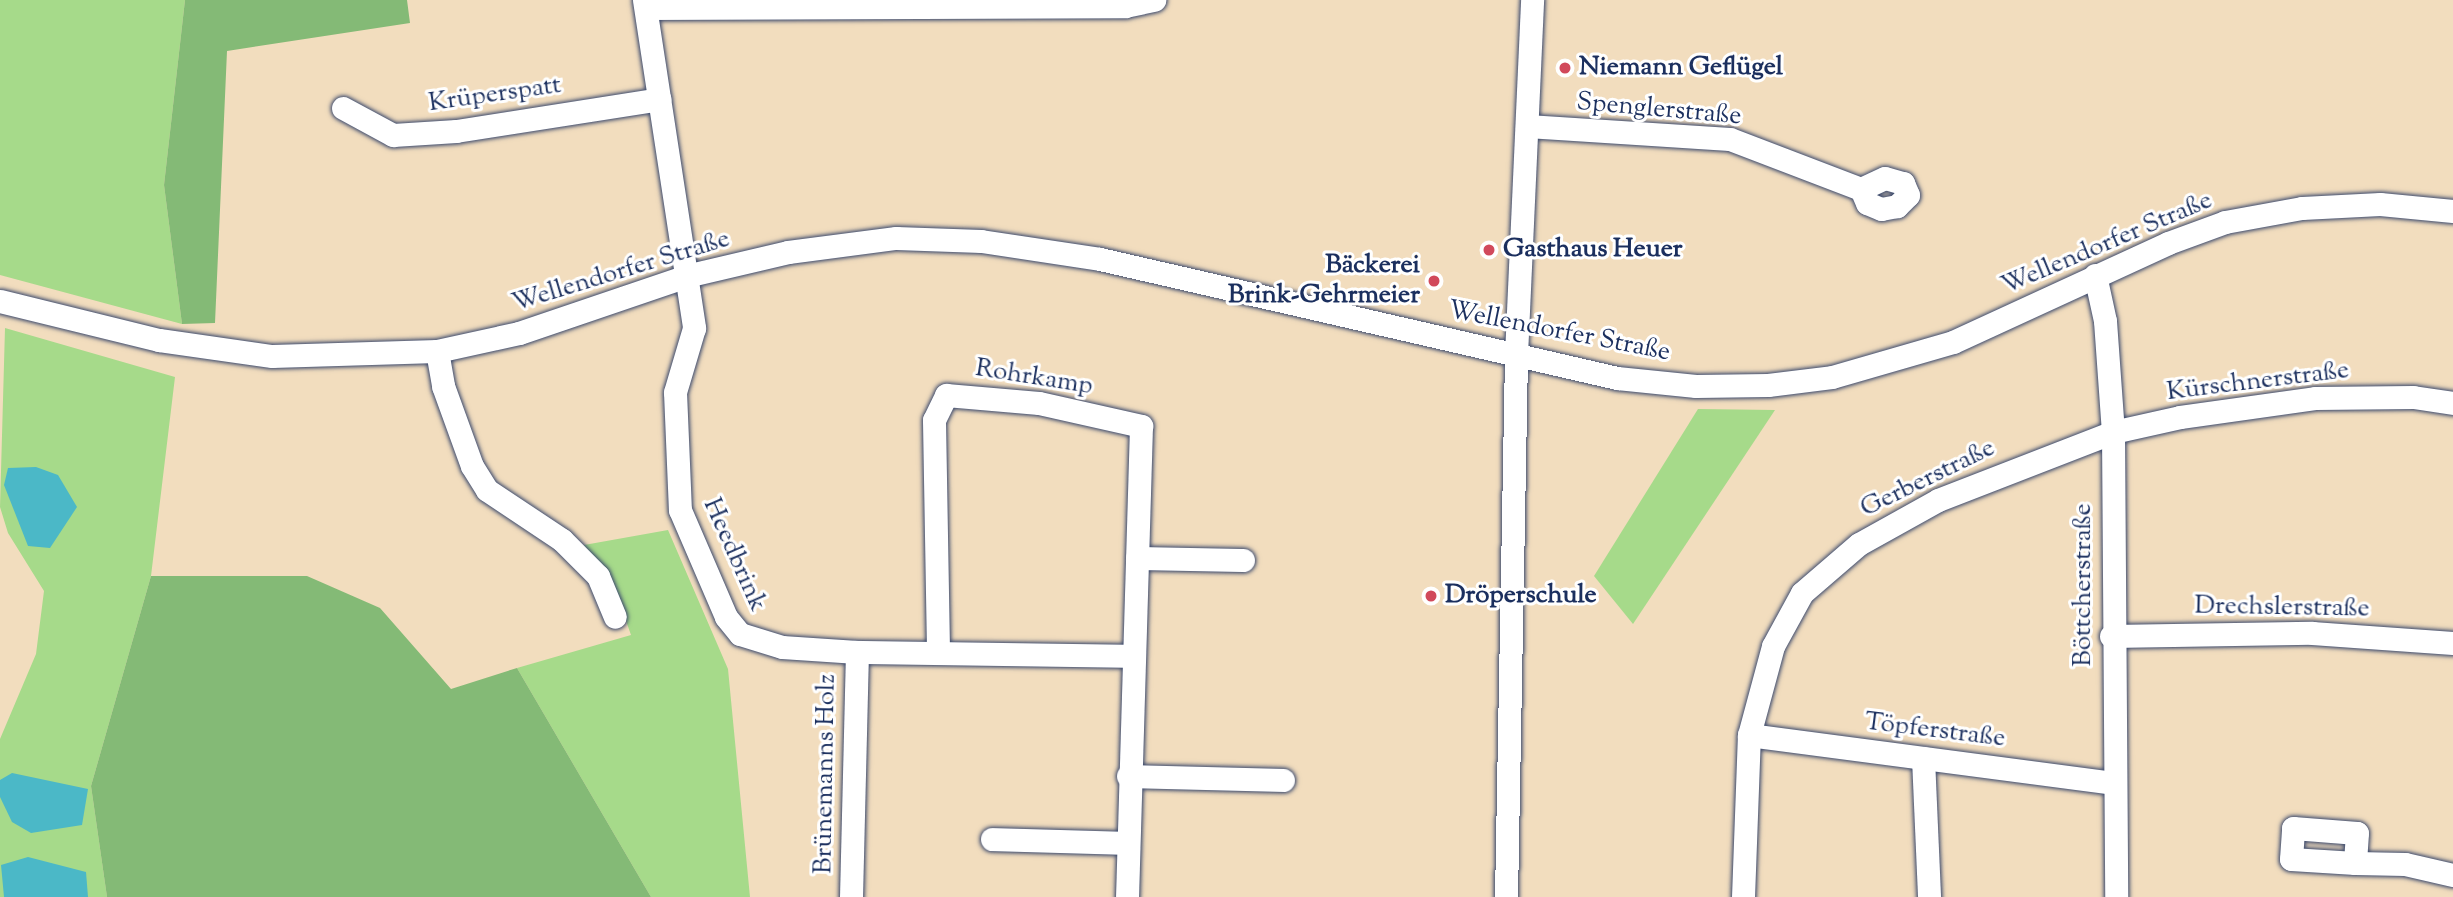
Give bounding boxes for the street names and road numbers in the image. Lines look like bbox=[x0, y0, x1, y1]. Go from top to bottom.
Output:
street label: Krüperspatt bbox=[427, 70, 563, 120]
street label: Spenglerstraße bbox=[1575, 87, 1743, 133]
street label: Wellendorfer Straße bbox=[1997, 185, 2217, 303]
street label: Wellendorfer Straße bbox=[508, 224, 734, 320]
street label: Wellendorfer Straße bbox=[1445, 295, 1673, 369]
street label: Rohrkamp bbox=[973, 353, 1095, 403]
street label: Kürschnerstraße bbox=[2165, 355, 2351, 409]
street label: Gerberstraße bbox=[1856, 433, 2000, 525]
street label: Heedbrink bbox=[695, 494, 773, 616]
street label: Böttcherstraße bbox=[2068, 503, 2100, 667]
street label: Drechslerstraße bbox=[2194, 591, 2370, 625]
street label: Brünemanns Holz bbox=[809, 674, 843, 874]
street label: Töpferstraße bbox=[1863, 707, 2007, 755]

